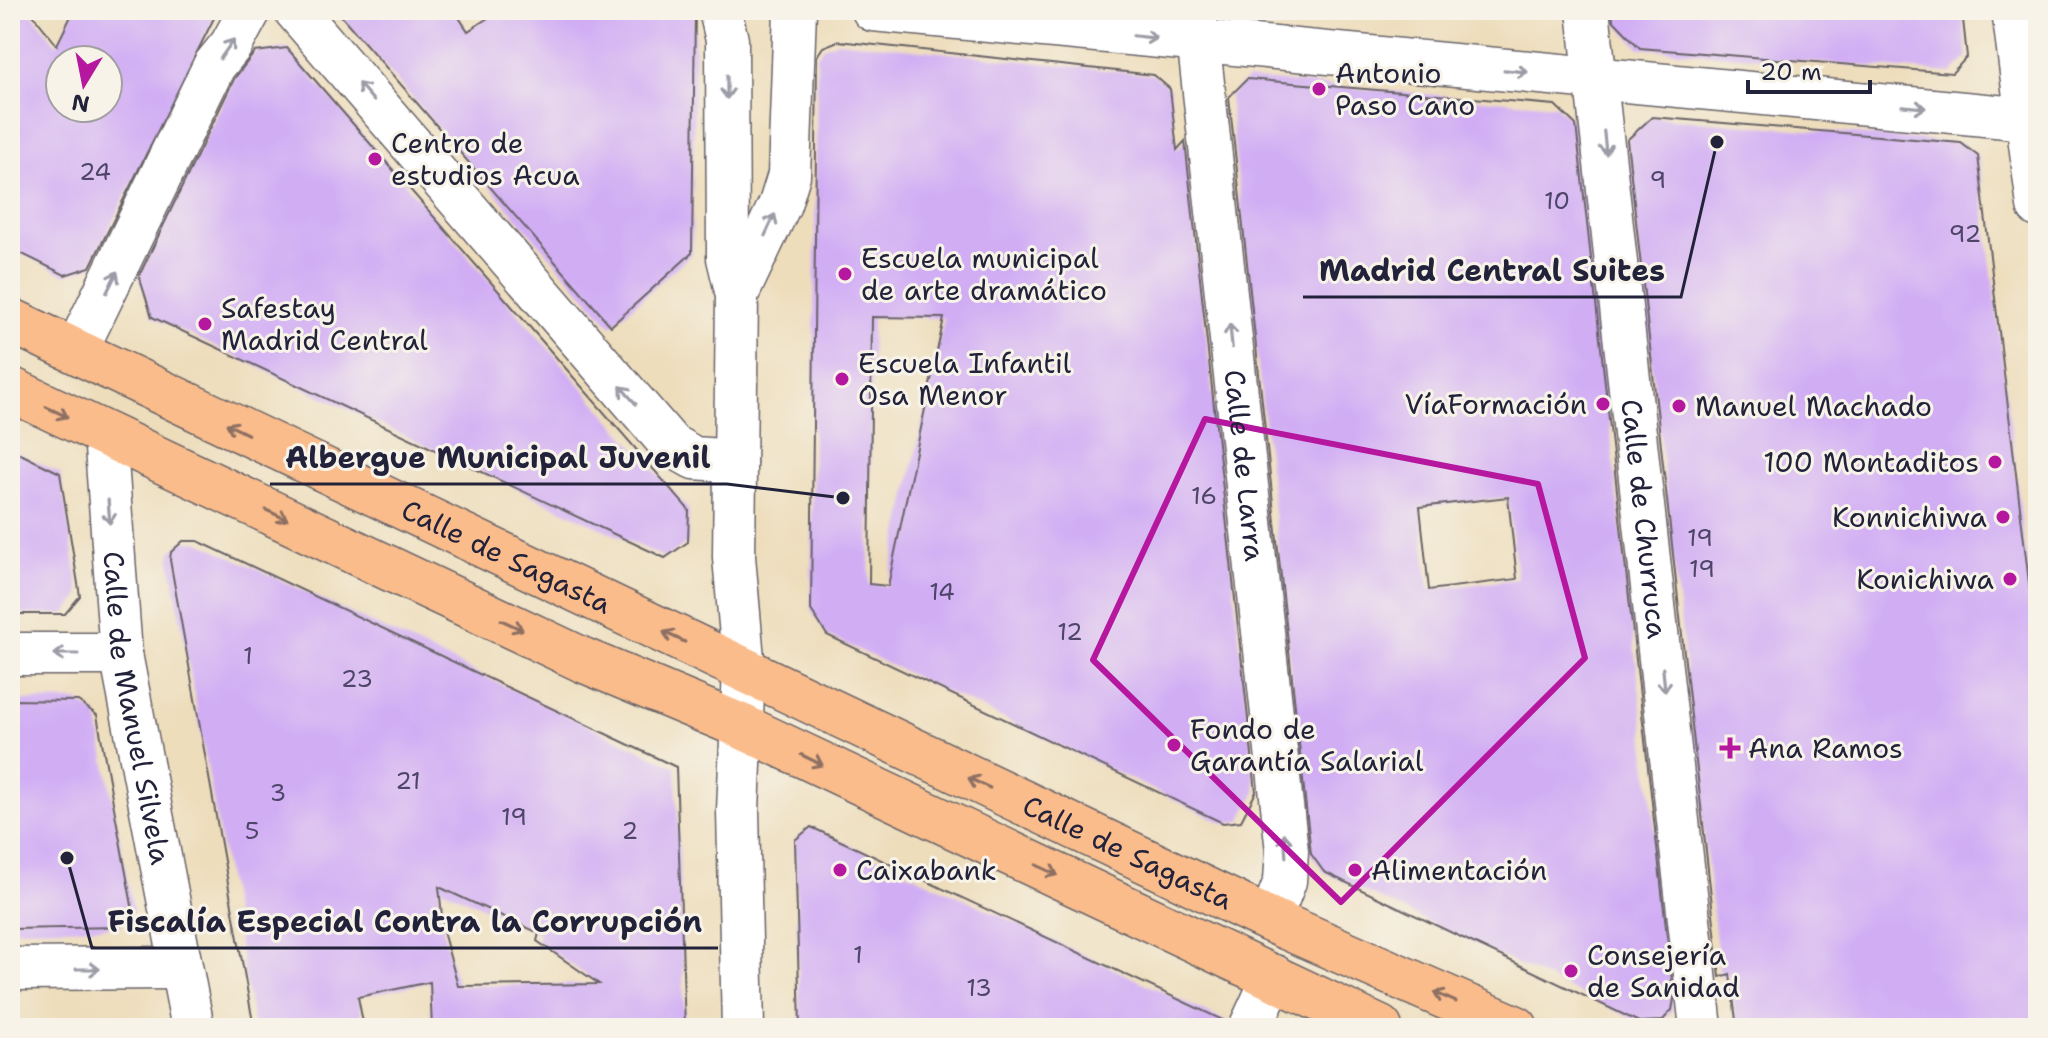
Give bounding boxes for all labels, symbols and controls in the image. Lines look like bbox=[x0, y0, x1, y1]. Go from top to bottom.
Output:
one-way arrow bbox=[1131, 29, 1158, 44]
one-way arrow bbox=[218, 39, 235, 60]
north arrow bbox=[44, 44, 124, 124]
scale bar bbox=[1748, 44, 1870, 94]
place label: Antonio Paso Cano bbox=[1335, 54, 1475, 124]
text: 20 m bbox=[1760, 56, 1822, 88]
one-way arrow bbox=[1502, 64, 1529, 79]
one-way arrow bbox=[719, 73, 735, 100]
marker: Antonio Paso Cano bbox=[1310, 80, 1328, 98]
one-way arrow bbox=[357, 83, 375, 103]
text: N bbox=[70, 87, 92, 119]
one-way arrow bbox=[1900, 100, 1927, 115]
place label: Centro de estudios Acua bbox=[391, 124, 580, 194]
one-way arrow bbox=[1598, 129, 1613, 156]
marker: Centro de estudios Acua bbox=[366, 150, 384, 168]
house number: 24 bbox=[79, 156, 111, 188]
house number: 9 bbox=[1650, 164, 1666, 196]
house number: 10 bbox=[1544, 185, 1570, 217]
one-way arrow bbox=[763, 213, 778, 237]
house number: 92 bbox=[1949, 218, 1981, 250]
place label: Escuela municipal de arte dramático bbox=[861, 239, 1107, 309]
callout: Madrid Central Suites bbox=[1303, 243, 1681, 297]
text: Madrid Central Suites bbox=[1319, 250, 1665, 291]
marker: Escuela municipal de arte dramático bbox=[836, 265, 854, 283]
one-way arrow bbox=[105, 270, 120, 294]
place label: Safestay Madrid Central bbox=[221, 289, 428, 359]
marker: Safestay Madrid Central bbox=[196, 315, 214, 333]
one-way arrow bbox=[1223, 323, 1238, 350]
place label: Escuela Infantil Osa Menor bbox=[858, 344, 1072, 414]
street label: Calle de Larra bbox=[1215, 368, 1274, 563]
marker: Escuela Infantil Osa Menor bbox=[833, 370, 851, 388]
one-way arrow bbox=[619, 385, 637, 405]
place label: VíaFormación bbox=[1405, 385, 1587, 423]
place label: Manuel Machado bbox=[1695, 387, 1932, 425]
marker: VíaFormación bbox=[1594, 395, 1612, 413]
street label: Calle de Churruca bbox=[1612, 397, 1677, 641]
marker: Manuel Machado bbox=[1670, 397, 1688, 415]
one-way arrow bbox=[45, 405, 69, 420]
one-way arrow bbox=[226, 420, 249, 435]
callout: Albergue Municipal Juvenil bbox=[270, 430, 727, 484]
text: Albergue Municipal Juvenil bbox=[285, 437, 711, 478]
place label: 100 Montaditos bbox=[1763, 443, 1979, 481]
marker: 100 Montaditos bbox=[1986, 453, 2004, 471]
house number: 16 bbox=[1191, 480, 1217, 512]
street label: Calle de Sagasta bbox=[395, 490, 618, 623]
one-way arrow bbox=[102, 498, 117, 525]
place label: Konnichiwa bbox=[1832, 498, 1987, 536]
one-way arrow bbox=[264, 508, 288, 523]
marker: Konnichiwa bbox=[1994, 508, 2012, 526]
house number: 19 bbox=[1687, 522, 1713, 554]
street label: Calle de Manuel Silvela bbox=[95, 550, 180, 868]
house number: 19 bbox=[1689, 553, 1715, 585]
place label: Konichiwa bbox=[1856, 560, 1994, 598]
marker: Konichiwa bbox=[2001, 570, 2019, 588]
house number: 14 bbox=[929, 576, 955, 608]
house number: 12 bbox=[1057, 616, 1083, 648]
one-way arrow bbox=[500, 618, 524, 633]
one-way arrow bbox=[662, 629, 686, 644]
house number: 1 bbox=[243, 640, 253, 672]
one-way arrow bbox=[53, 647, 80, 662]
house number: 23 bbox=[341, 663, 373, 695]
one-way arrow bbox=[1657, 666, 1672, 693]
place label: Fondo de Garantía Salarial bbox=[1190, 710, 1424, 780]
place label: Ana Ramos bbox=[1748, 729, 1903, 767]
marker: Fondo de Garantía Salarial bbox=[1165, 736, 1183, 754]
marker: Ana Ramos bbox=[1719, 737, 1741, 759]
one-way arrow bbox=[799, 753, 823, 768]
house number: 21 bbox=[395, 765, 421, 797]
one-way arrow bbox=[968, 775, 992, 790]
house number: 3 bbox=[270, 777, 286, 809]
street label: Calle de Sagasta bbox=[1017, 786, 1239, 918]
house number: 19 bbox=[501, 801, 527, 833]
house number: 5 bbox=[245, 815, 259, 847]
house number: 2 bbox=[622, 815, 638, 847]
one-way arrow bbox=[1277, 832, 1292, 859]
place label: Caixabank bbox=[856, 851, 997, 889]
place label: Alimentación bbox=[1371, 851, 1547, 889]
marker: Caixabank bbox=[831, 861, 849, 879]
marker: Alimentación bbox=[1346, 861, 1364, 879]
one-way arrow bbox=[1035, 863, 1059, 878]
callout: Fiscalía Especial Contra la Corrupción bbox=[92, 894, 718, 948]
text: Fiscalía Especial Contra la Corrupción bbox=[108, 901, 702, 942]
place label: Consejería de Sanidad bbox=[1587, 936, 1740, 1006]
house number: 1 bbox=[853, 939, 863, 971]
one-way arrow bbox=[74, 961, 101, 977]
marker: Consejería de Sanidad bbox=[1562, 962, 1580, 980]
house number: 13 bbox=[966, 972, 992, 1004]
one-way arrow bbox=[1433, 988, 1457, 1003]

